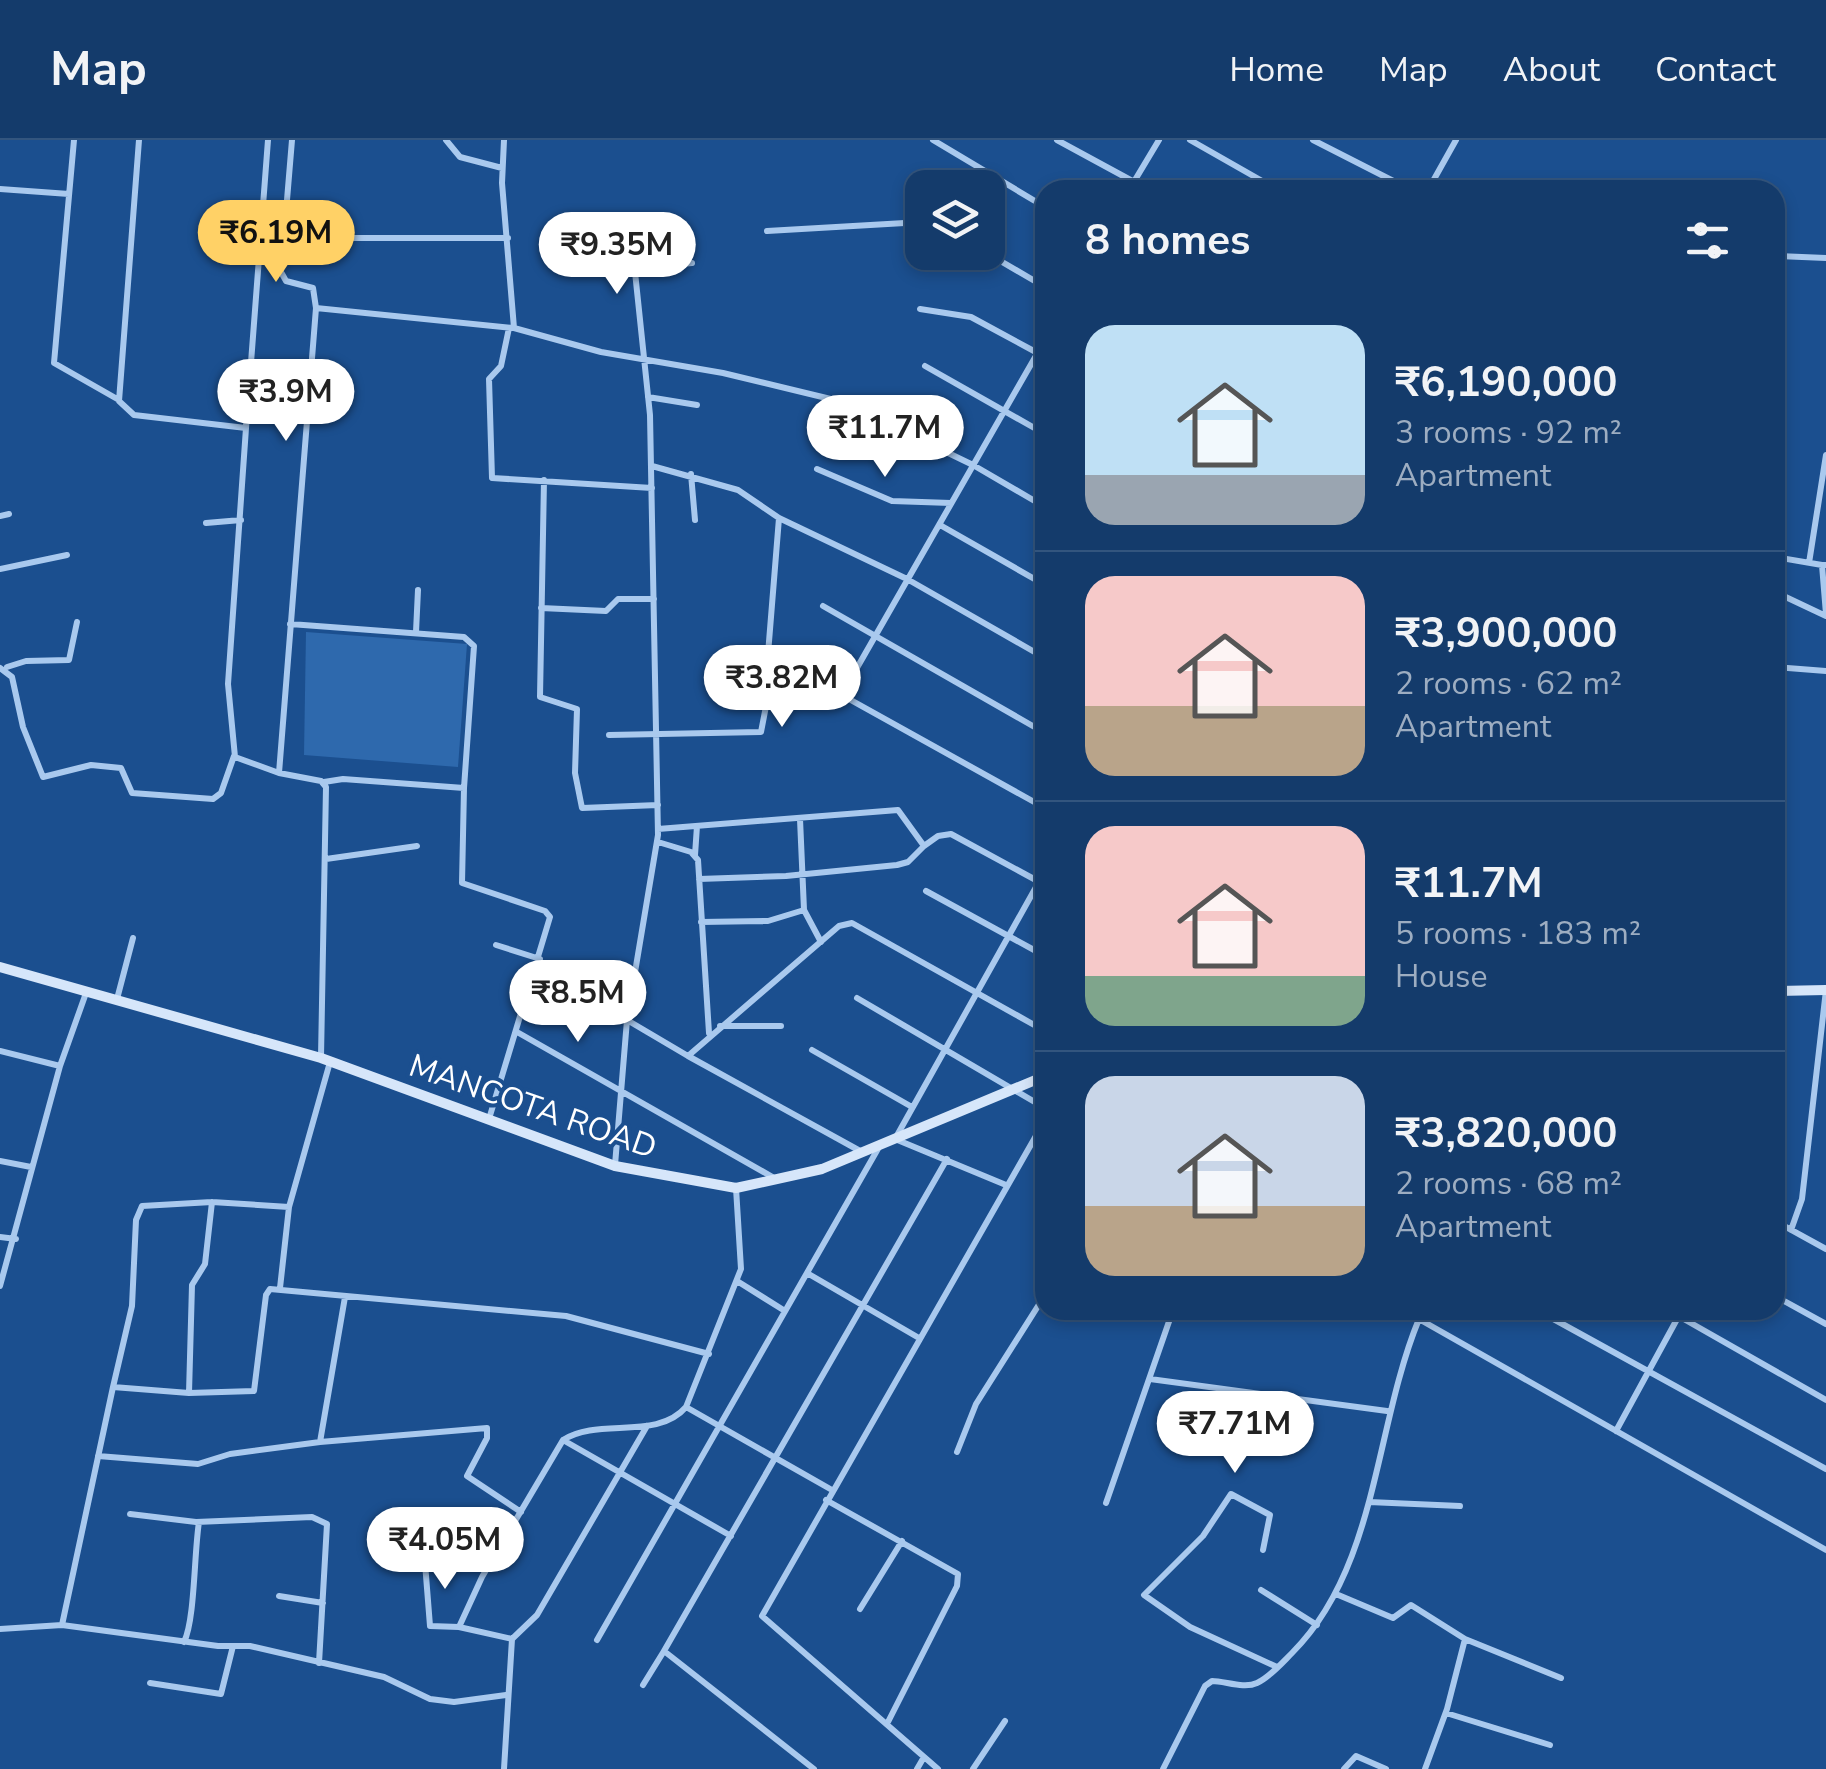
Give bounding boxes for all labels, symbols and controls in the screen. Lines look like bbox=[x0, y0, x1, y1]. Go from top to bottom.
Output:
text: Map bbox=[50, 36, 147, 102]
text: Home bbox=[1229, 46, 1324, 93]
text: Map bbox=[1379, 46, 1448, 93]
text: About bbox=[1503, 46, 1600, 93]
text: Contact bbox=[1655, 46, 1776, 93]
map controls bbox=[905, 170, 1005, 270]
button: layers bbox=[905, 170, 1005, 270]
pin: ₹6.19M bbox=[195, 200, 357, 285]
text: ₹6.19M bbox=[220, 211, 332, 254]
pin: ₹9.35M bbox=[536, 212, 698, 297]
text: 8 homes bbox=[1085, 212, 1250, 269]
icon: filters bbox=[1680, 213, 1735, 268]
text: ₹9.35M bbox=[561, 223, 673, 266]
text: ₹6,190,000 bbox=[1395, 354, 1617, 411]
pin: ₹3.9M bbox=[216, 359, 356, 444]
icon: home bbox=[1165, 365, 1285, 485]
text: ₹3.9M bbox=[239, 370, 333, 413]
pin: ₹11.7M bbox=[804, 395, 966, 480]
text: ₹11.7M bbox=[829, 406, 941, 449]
text: 3 rooms · 92 m² bbox=[1395, 411, 1622, 454]
text: Apartment bbox=[1395, 454, 1551, 497]
text: ₹3,900,000 bbox=[1395, 605, 1617, 662]
icon: home bbox=[1165, 616, 1285, 736]
pin: ₹3.82M bbox=[701, 645, 863, 730]
text: ₹3.82M bbox=[726, 656, 838, 699]
text: 2 rooms · 62 m² bbox=[1395, 662, 1622, 705]
text: Apartment bbox=[1395, 705, 1551, 748]
text: ₹11.7M bbox=[1395, 855, 1543, 912]
icon: home bbox=[1165, 866, 1285, 986]
text: 5 rooms · 183 m² bbox=[1395, 912, 1641, 955]
text: House bbox=[1395, 955, 1488, 998]
pin: ₹8.5M bbox=[508, 960, 648, 1045]
text: ₹8.5M bbox=[531, 971, 625, 1014]
street label: MANCOTA ROAD bbox=[403, 1044, 662, 1169]
text: ₹3,820,000 bbox=[1395, 1105, 1617, 1162]
icon: home bbox=[1165, 1116, 1285, 1236]
text: 2 rooms · 68 m² bbox=[1395, 1162, 1622, 1205]
text: Apartment bbox=[1395, 1205, 1551, 1248]
pin: ₹7.71M bbox=[1154, 1391, 1316, 1476]
text: ₹7.71M bbox=[1179, 1402, 1291, 1445]
pin: ₹4.05M bbox=[364, 1507, 526, 1592]
text: ₹4.05M bbox=[389, 1518, 501, 1561]

